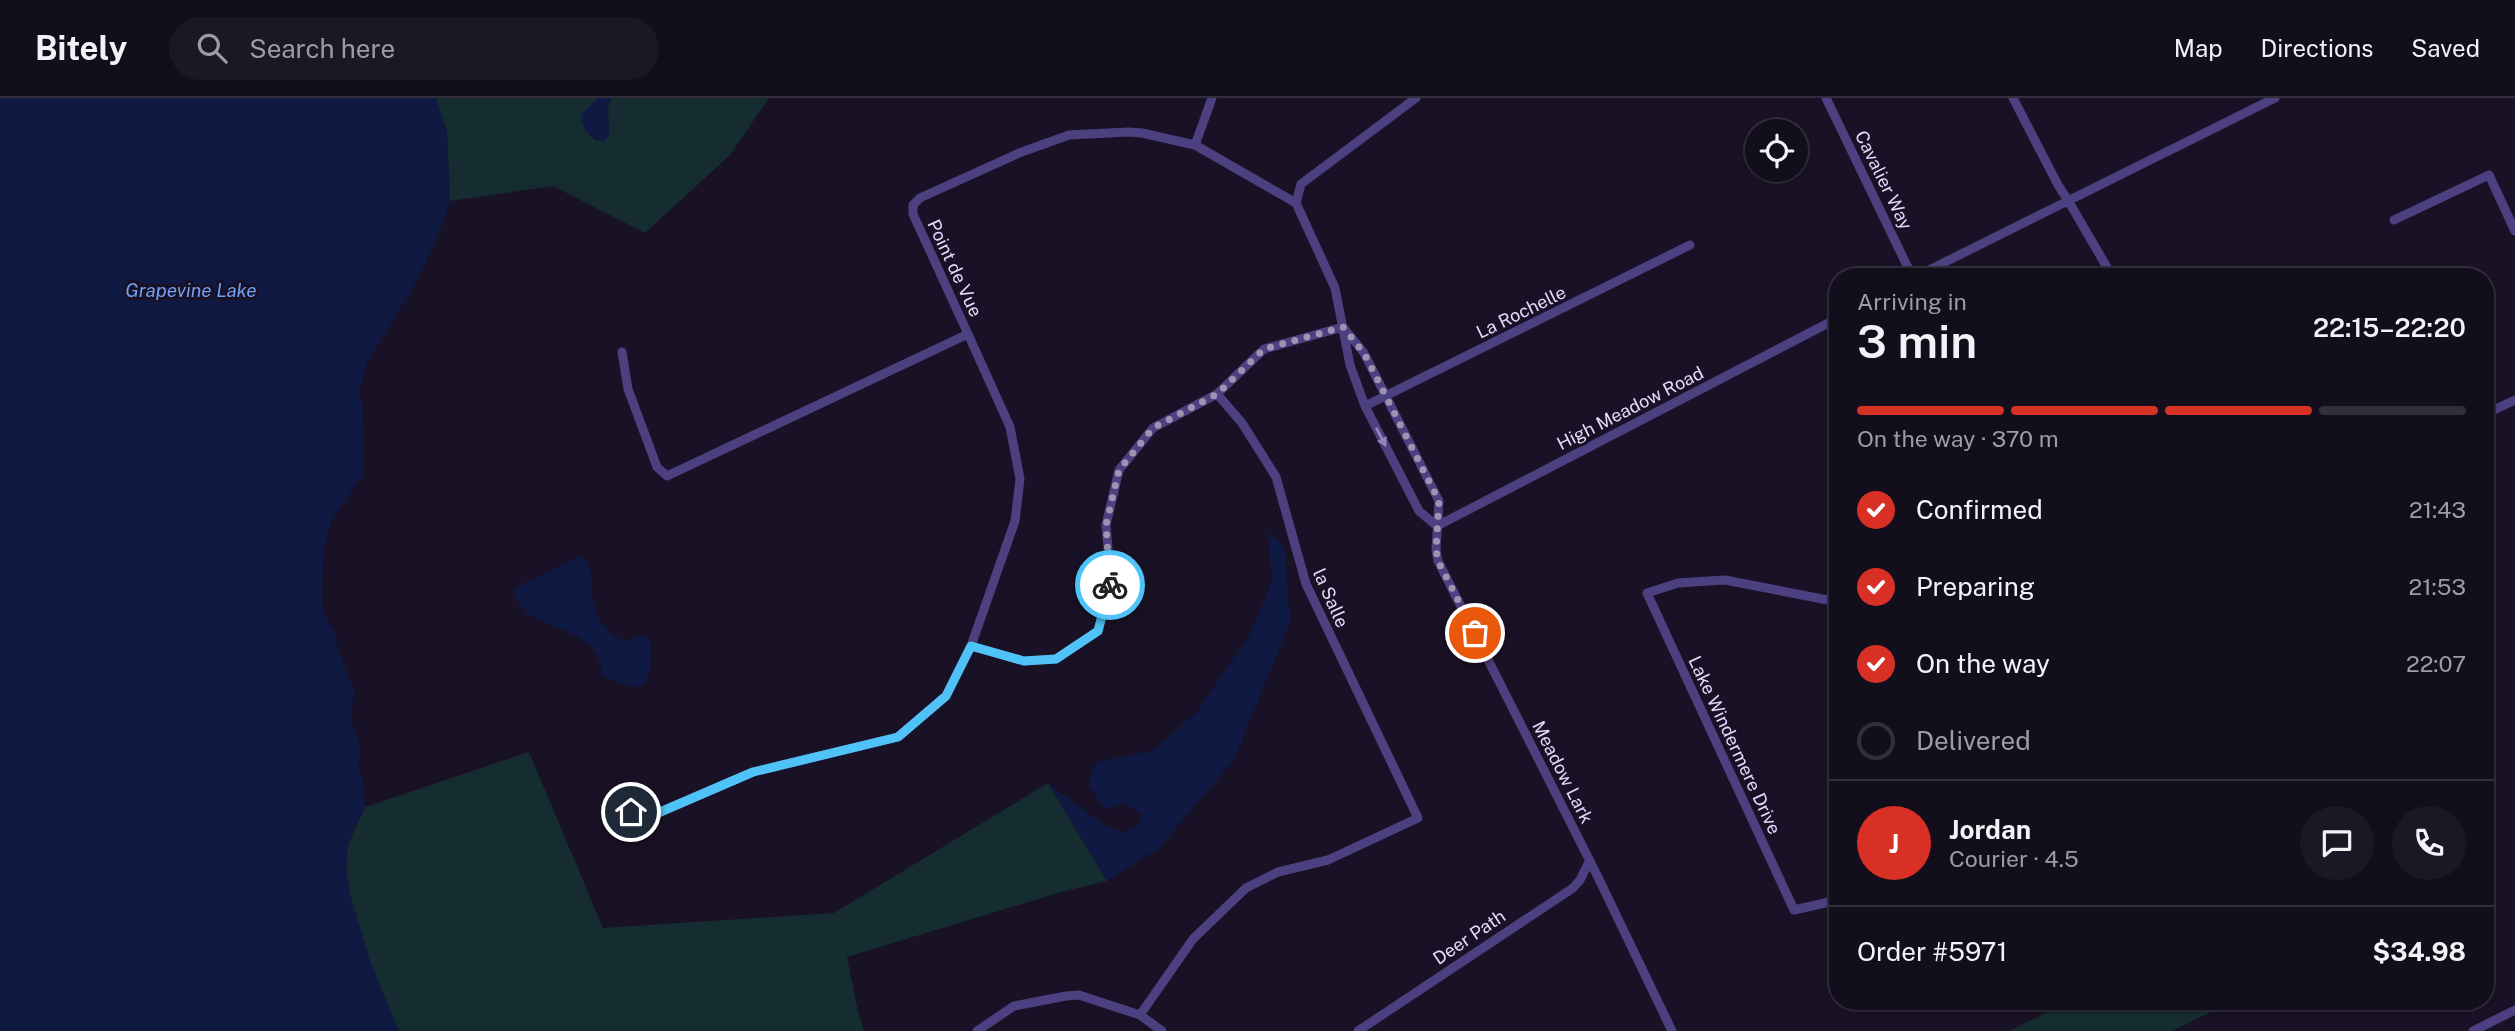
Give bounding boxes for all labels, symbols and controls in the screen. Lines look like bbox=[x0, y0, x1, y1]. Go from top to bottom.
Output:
search box bbox=[169, 17, 659, 80]
text: Bitely bbox=[35, 29, 127, 67]
icon: search bbox=[193, 29, 231, 67]
text: Search here bbox=[249, 33, 395, 64]
text: Map bbox=[2174, 34, 2223, 62]
text: Directions bbox=[2261, 34, 2373, 62]
text: Saved bbox=[2411, 34, 2480, 62]
map controls bbox=[1745, 119, 1808, 182]
button: locate bbox=[1745, 119, 1808, 182]
street label: Cavalier Way bbox=[1851, 127, 1917, 233]
street label: Point de Vue bbox=[923, 216, 987, 320]
water label: Grapevine Lake bbox=[125, 279, 257, 301]
street label: La Rochelle bbox=[1473, 281, 1569, 343]
text: Arriving in bbox=[1857, 288, 1967, 315]
text: 22:15–22:20 bbox=[2313, 312, 2466, 343]
text: 3 min bbox=[1857, 314, 1977, 368]
street label: High Meadow Road bbox=[1553, 362, 1707, 454]
text: On the way · 370 m bbox=[1857, 425, 2059, 452]
one-way arrow bbox=[1375, 427, 1387, 447]
icon: check bbox=[1857, 491, 1895, 529]
text: Confirmed bbox=[1916, 494, 2043, 525]
text: 21:43 bbox=[2409, 496, 2466, 523]
courier bbox=[1075, 550, 1145, 620]
street label: la Salle bbox=[1309, 565, 1353, 631]
icon: bike bbox=[1091, 566, 1129, 604]
icon: check bbox=[1857, 568, 1895, 606]
text: Preparing bbox=[1916, 571, 2035, 602]
text: 21:53 bbox=[2409, 573, 2466, 600]
pin bbox=[1445, 603, 1505, 663]
icon: bag bbox=[1456, 614, 1494, 652]
icon: check bbox=[1857, 645, 1895, 683]
text: On the way bbox=[1916, 648, 2050, 679]
text: 22:07 bbox=[2406, 650, 2466, 677]
street label: Lake Windermere Drive bbox=[1684, 653, 1786, 837]
street label: Meadow Lark bbox=[1528, 717, 1598, 827]
text: Delivered bbox=[1916, 725, 2031, 756]
pin bbox=[601, 782, 661, 842]
icon: home bbox=[612, 793, 650, 831]
button: chat bbox=[2300, 806, 2374, 880]
button: phone bbox=[2392, 806, 2466, 880]
text: Jordan bbox=[1949, 814, 2031, 845]
text: J bbox=[1889, 828, 1899, 859]
text: Courier · 4.5 bbox=[1949, 845, 2079, 872]
street label: Deer Path bbox=[1429, 905, 1509, 969]
text: Order #5971 bbox=[1857, 936, 2007, 967]
text: $34.98 bbox=[2373, 936, 2466, 967]

